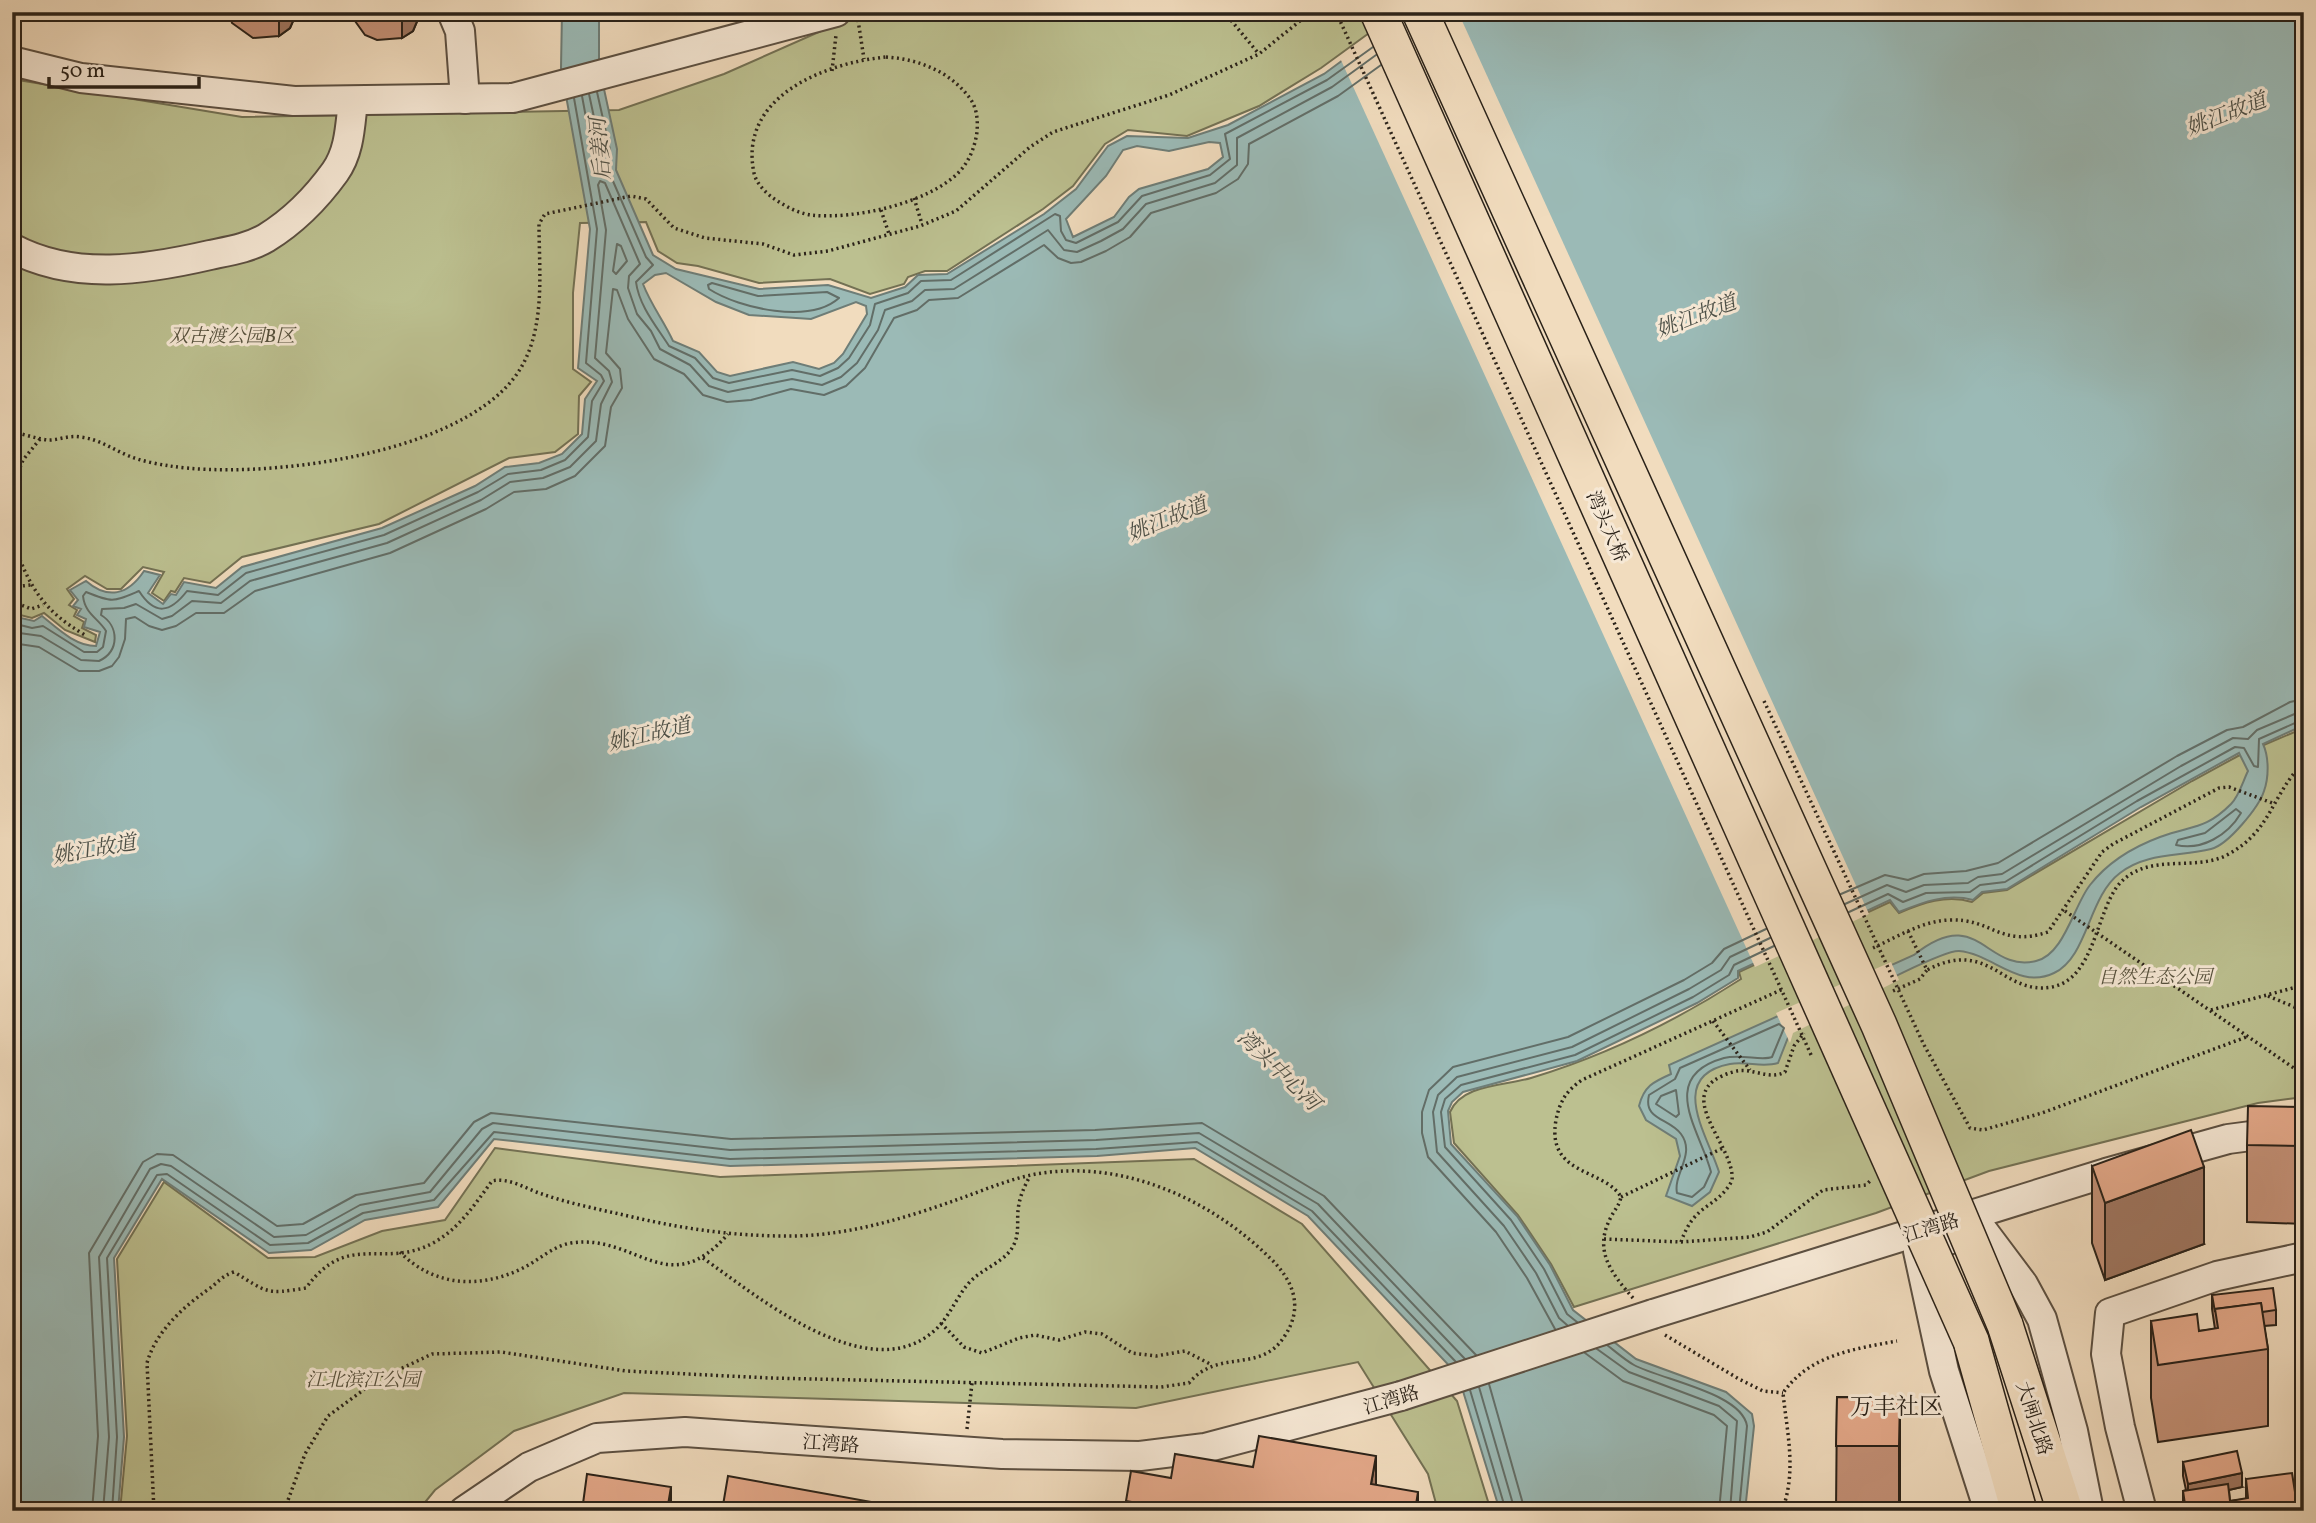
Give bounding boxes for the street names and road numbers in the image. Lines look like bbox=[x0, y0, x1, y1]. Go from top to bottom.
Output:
street label: 湾头大桥 bbox=[1579, 487, 1634, 567]
street label: 江湾路 bbox=[1901, 1208, 1963, 1250]
street label: 大闸北路 bbox=[2009, 1378, 2057, 1459]
street label: 江湾路 bbox=[1361, 1380, 1423, 1422]
street label: 江湾路 bbox=[802, 1430, 860, 1460]

